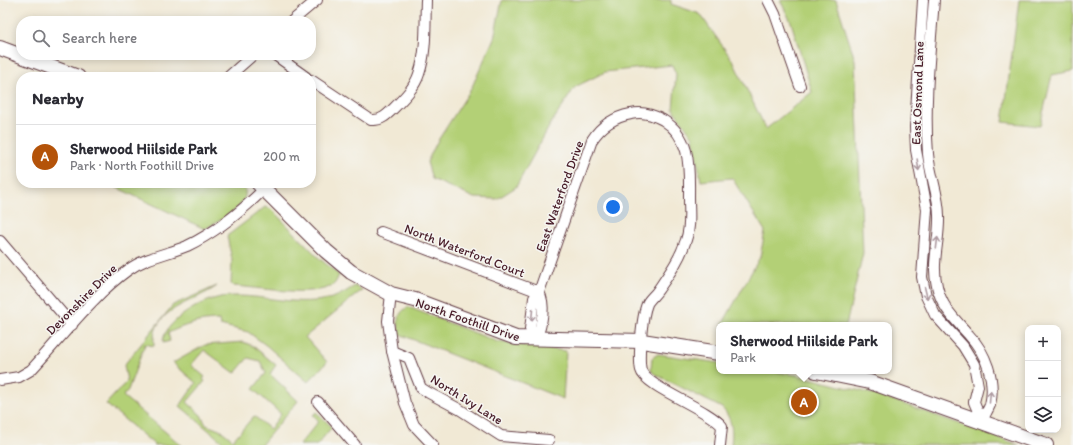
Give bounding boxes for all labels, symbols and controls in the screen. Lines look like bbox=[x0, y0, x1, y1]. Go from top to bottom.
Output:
search box bbox=[16, 16, 316, 60]
icon: search bbox=[30, 27, 52, 49]
text: Search here bbox=[62, 29, 137, 47]
street label: East Osmond Lane bbox=[908, 41, 927, 145]
text: Nearby bbox=[32, 88, 84, 108]
street label: East Waterford Drive bbox=[532, 138, 587, 254]
text: Sherwood Hiilside Park bbox=[70, 140, 217, 158]
text: A bbox=[41, 149, 49, 164]
text: 200 m bbox=[263, 149, 300, 164]
text: Park · North Foothill Drive bbox=[70, 158, 214, 173]
one-way arrow bbox=[914, 158, 922, 171]
your location bbox=[603, 197, 623, 217]
street label: North Waterford Court bbox=[403, 221, 527, 280]
one-way arrow bbox=[934, 237, 941, 250]
street label: Devonshire Drive bbox=[43, 261, 120, 338]
one-way arrow bbox=[923, 286, 930, 299]
street label: North Foothill Drive bbox=[414, 295, 522, 344]
one-way arrow bbox=[528, 308, 535, 321]
popup bbox=[716, 322, 892, 374]
map controls bbox=[1025, 325, 1061, 433]
button: + bbox=[1025, 325, 1061, 361]
text: Sherwood Hiilside Park bbox=[730, 332, 878, 350]
text: Park bbox=[730, 350, 756, 365]
button: − bbox=[1025, 361, 1061, 397]
street label: North Ivy Lane bbox=[428, 371, 506, 428]
pin: A bbox=[791, 387, 817, 417]
one-way arrow bbox=[987, 391, 994, 404]
button: layers bbox=[1025, 397, 1061, 433]

